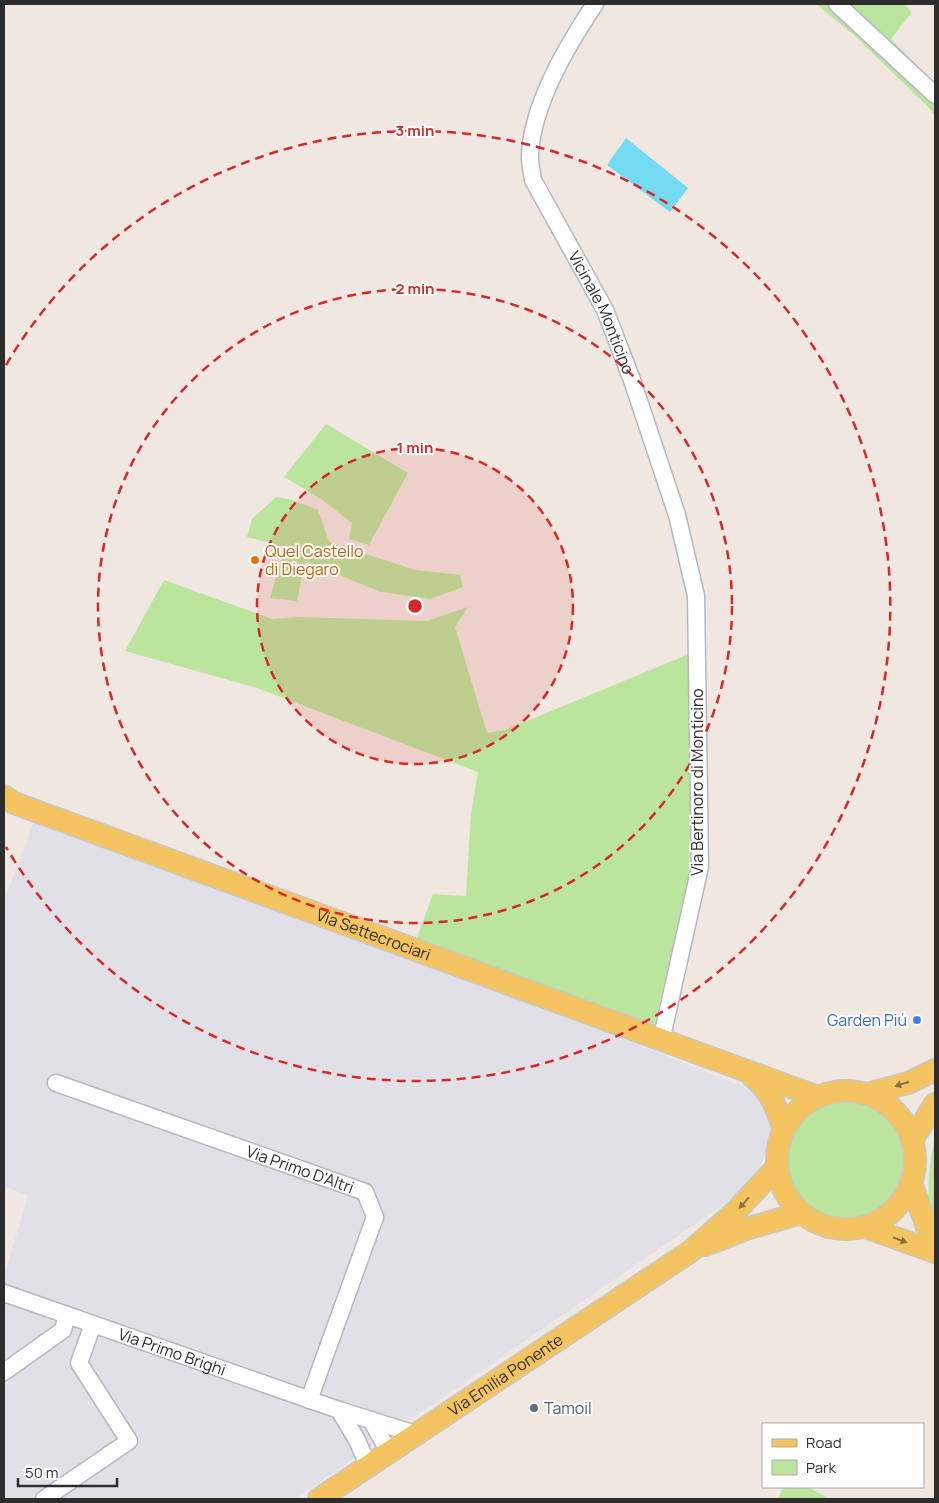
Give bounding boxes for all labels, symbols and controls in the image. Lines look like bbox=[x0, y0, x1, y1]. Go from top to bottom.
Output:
text: 3 min bbox=[396, 120, 434, 141]
street label: Vicinale Monticino bbox=[563, 247, 640, 377]
text: 2 min bbox=[395, 278, 435, 299]
text: 1 min bbox=[397, 437, 433, 458]
place label: Quel Castello di Diegaro bbox=[265, 540, 363, 580]
marker: Quel Castello di Diegaro bbox=[249, 554, 261, 566]
centre of rings bbox=[406, 597, 424, 615]
street label: Via Bertinoro di Monticino bbox=[686, 688, 708, 876]
street label: Via Settecrociari bbox=[313, 903, 434, 965]
place label: Garden Piú bbox=[827, 1009, 907, 1031]
marker: Garden Piú bbox=[911, 1014, 923, 1026]
one-way arrow bbox=[894, 1081, 909, 1089]
street label: Via Primo D'Altri bbox=[243, 1140, 357, 1198]
one-way arrow bbox=[738, 1196, 750, 1208]
one-way arrow bbox=[893, 1236, 908, 1244]
street label: Via Primo Brighi bbox=[115, 1323, 229, 1381]
street label: Via Emilia Ponente bbox=[444, 1328, 567, 1421]
place label: Tamoil bbox=[544, 1397, 592, 1419]
marker: Tamoil bbox=[528, 1402, 540, 1414]
legend bbox=[762, 1423, 924, 1488]
text: Road bbox=[806, 1432, 842, 1453]
scale bar bbox=[18, 1456, 116, 1488]
text: Park bbox=[806, 1457, 836, 1478]
text: 50 m bbox=[25, 1462, 59, 1483]

